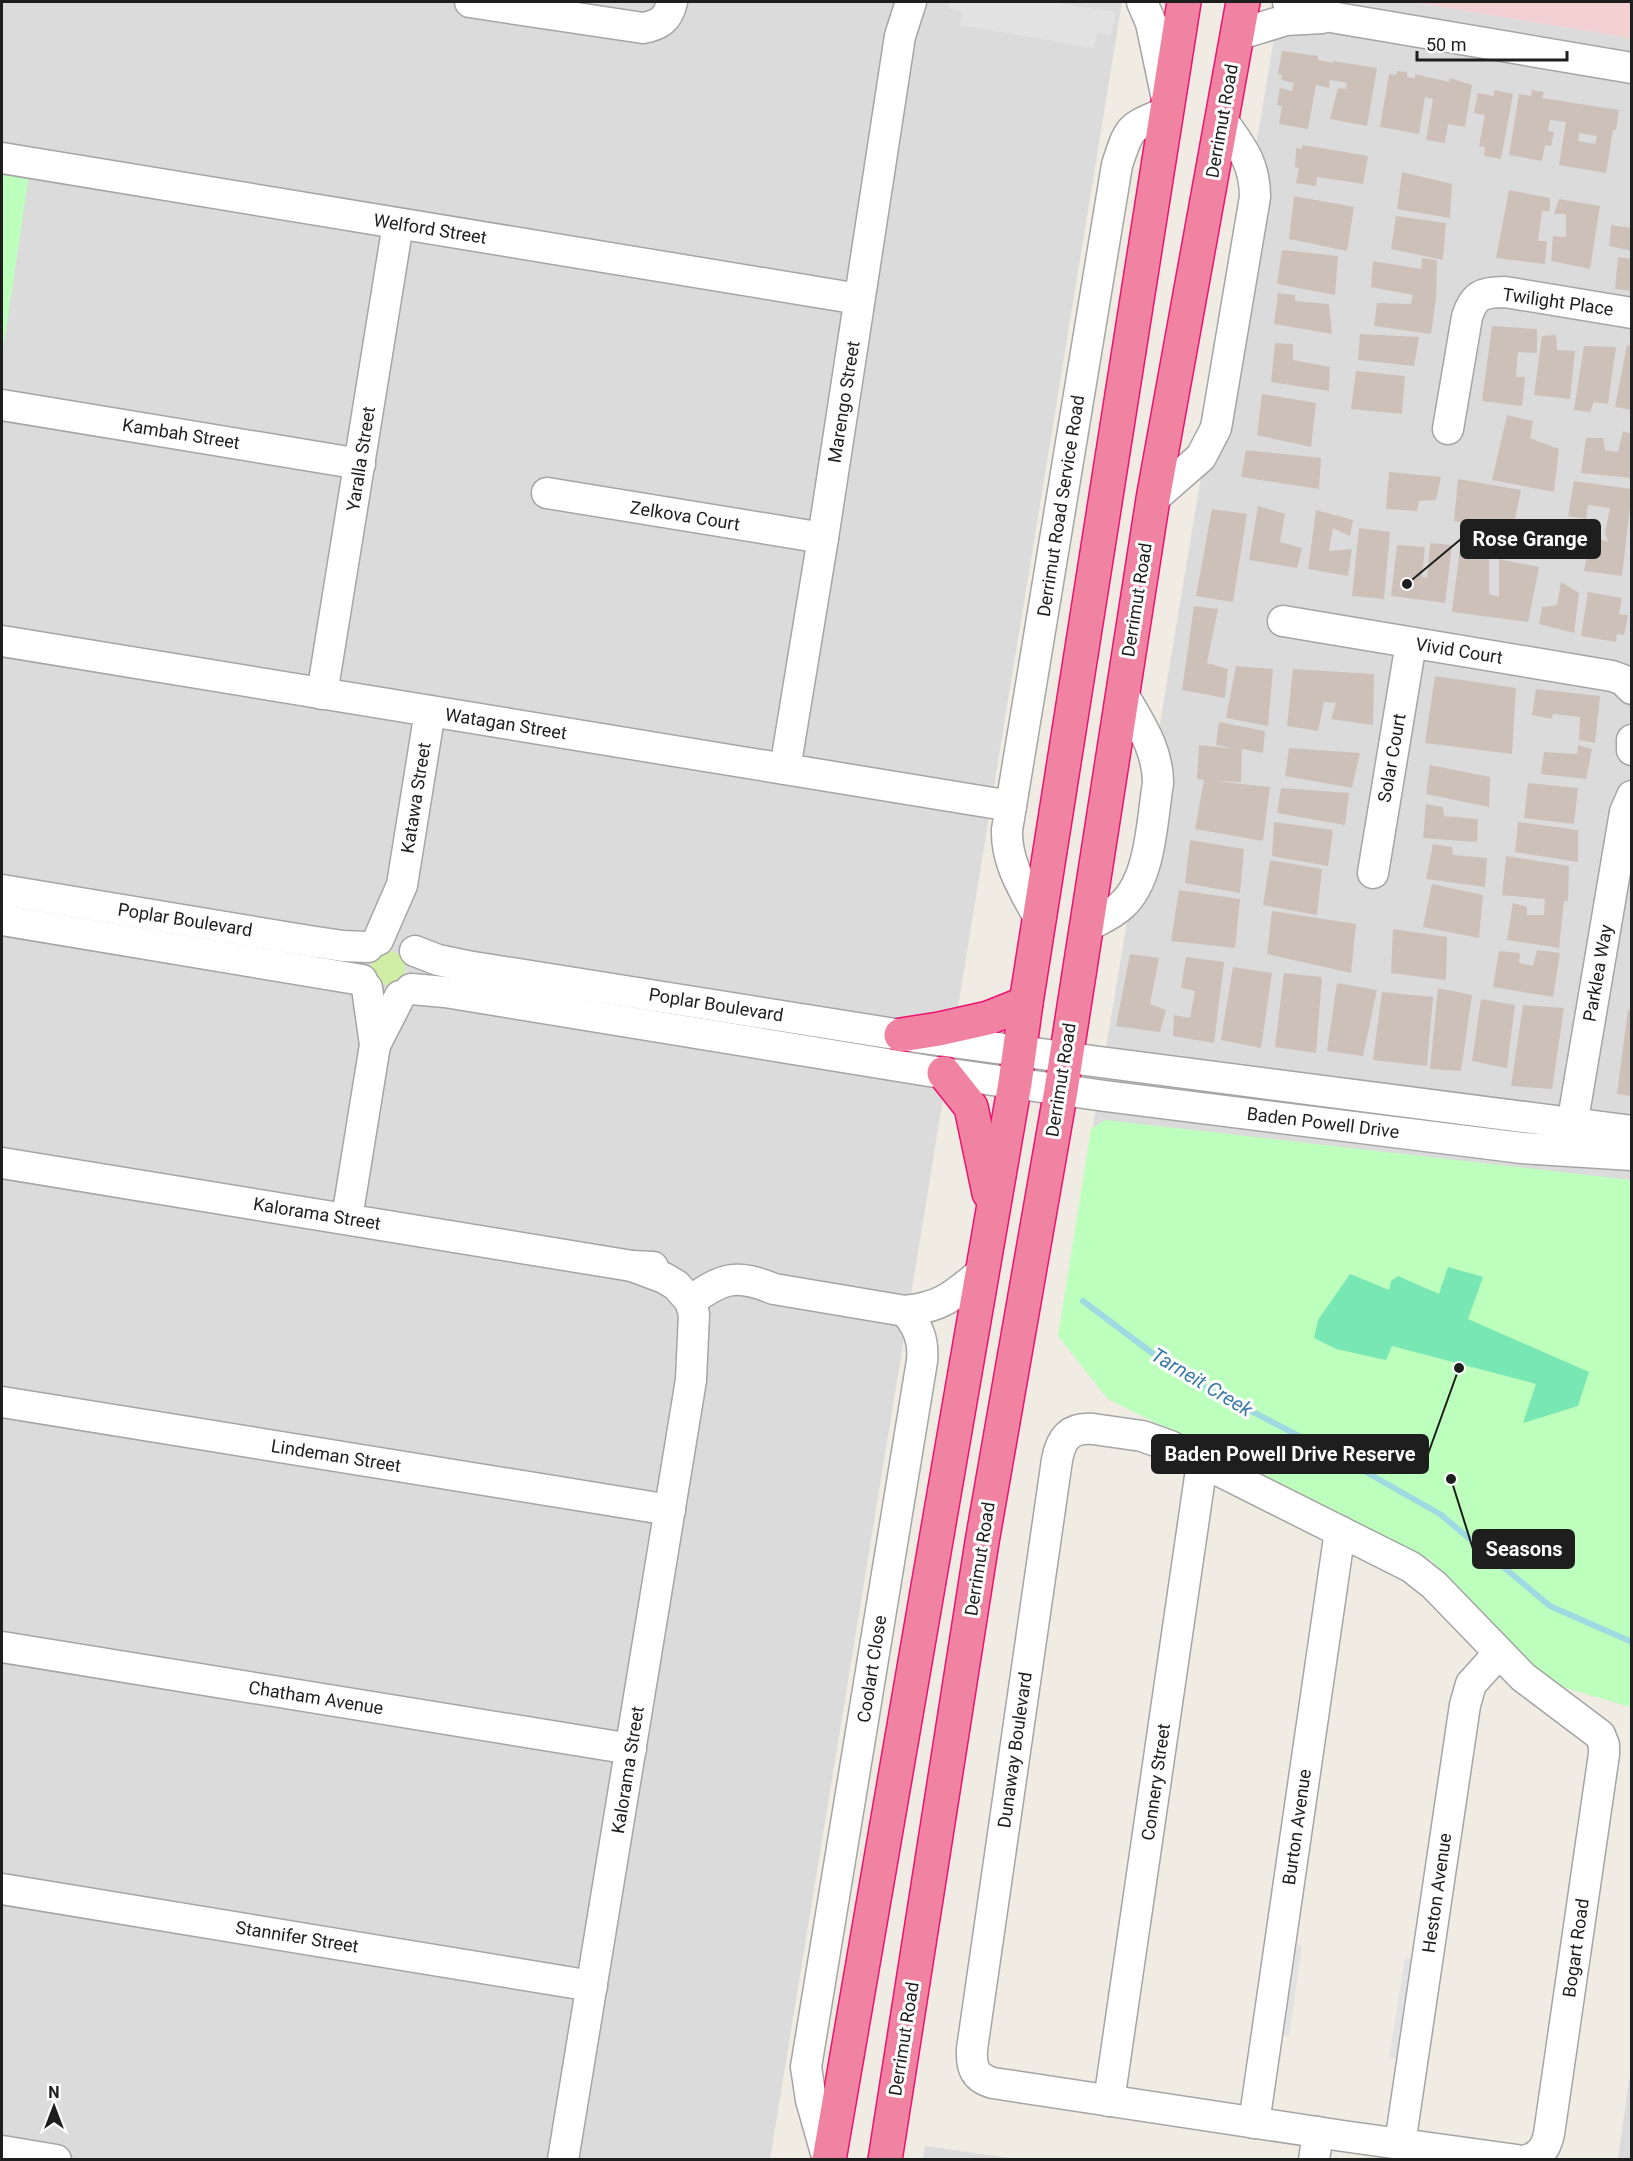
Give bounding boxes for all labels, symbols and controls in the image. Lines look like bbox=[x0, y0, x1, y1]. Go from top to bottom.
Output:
scale bar bbox=[1417, 24, 1567, 62]
text: 50 m bbox=[1426, 34, 1466, 55]
street label: Derrimut Road bbox=[1201, 62, 1242, 180]
street label: Welford Street bbox=[372, 209, 488, 248]
street label: Twilight Place bbox=[1501, 283, 1615, 320]
street label: Marengo Street bbox=[823, 339, 864, 464]
street label: Derrimut Road Service Road bbox=[1033, 394, 1088, 618]
street label: Yaralla Street bbox=[342, 405, 379, 513]
street label: Kambah Street bbox=[121, 414, 241, 453]
street label: Zelkova Court bbox=[629, 496, 742, 535]
callout: Rose Grange bbox=[1461, 520, 1600, 558]
text: Rose Grange bbox=[1473, 527, 1588, 551]
street label: Derrimut Road bbox=[1117, 541, 1156, 659]
street label: Vivid Court bbox=[1414, 633, 1504, 668]
street label: Watagan Street bbox=[444, 704, 569, 744]
street label: Solar Court bbox=[1373, 712, 1410, 804]
street label: Katawa Street bbox=[396, 741, 435, 855]
street label: Poplar Boulevard bbox=[116, 898, 254, 941]
street label: Parklea Way bbox=[1579, 922, 1616, 1023]
street label: Poplar Boulevard bbox=[647, 983, 785, 1026]
street label: Derrimut Road bbox=[1041, 1021, 1080, 1139]
street label: Baden Powell Drive bbox=[1246, 1103, 1400, 1142]
street label: Kalorama Street bbox=[252, 1193, 382, 1234]
water label: Tarneit Creek bbox=[1147, 1342, 1258, 1422]
street label: Lindeman Street bbox=[270, 1435, 403, 1476]
callout: Baden Powell Drive Reserve bbox=[1152, 1435, 1428, 1473]
text: Baden Powell Drive Reserve bbox=[1164, 1442, 1416, 1466]
street label: Derrimut Road bbox=[960, 1500, 999, 1618]
callout: Seasons bbox=[1473, 1530, 1574, 1568]
text: Seasons bbox=[1486, 1537, 1562, 1561]
street label: Coolart Close bbox=[853, 1614, 890, 1724]
street label: Dunaway Boulevard bbox=[993, 1671, 1036, 1829]
street label: Chatham Avenue bbox=[247, 1676, 385, 1719]
street label: Kalorama Street bbox=[607, 1705, 648, 1835]
street label: Connery Street bbox=[1137, 1722, 1174, 1842]
street label: Burton Avenue bbox=[1278, 1768, 1315, 1886]
street label: Heston Avenue bbox=[1418, 1832, 1455, 1954]
street label: Bogart Road bbox=[1558, 1897, 1593, 1999]
street label: Stannifer Street bbox=[234, 1916, 360, 1957]
street label: Derrimut Road bbox=[884, 1980, 923, 2098]
north arrow bbox=[24, 2077, 84, 2137]
text: N bbox=[48, 2083, 60, 2102]

